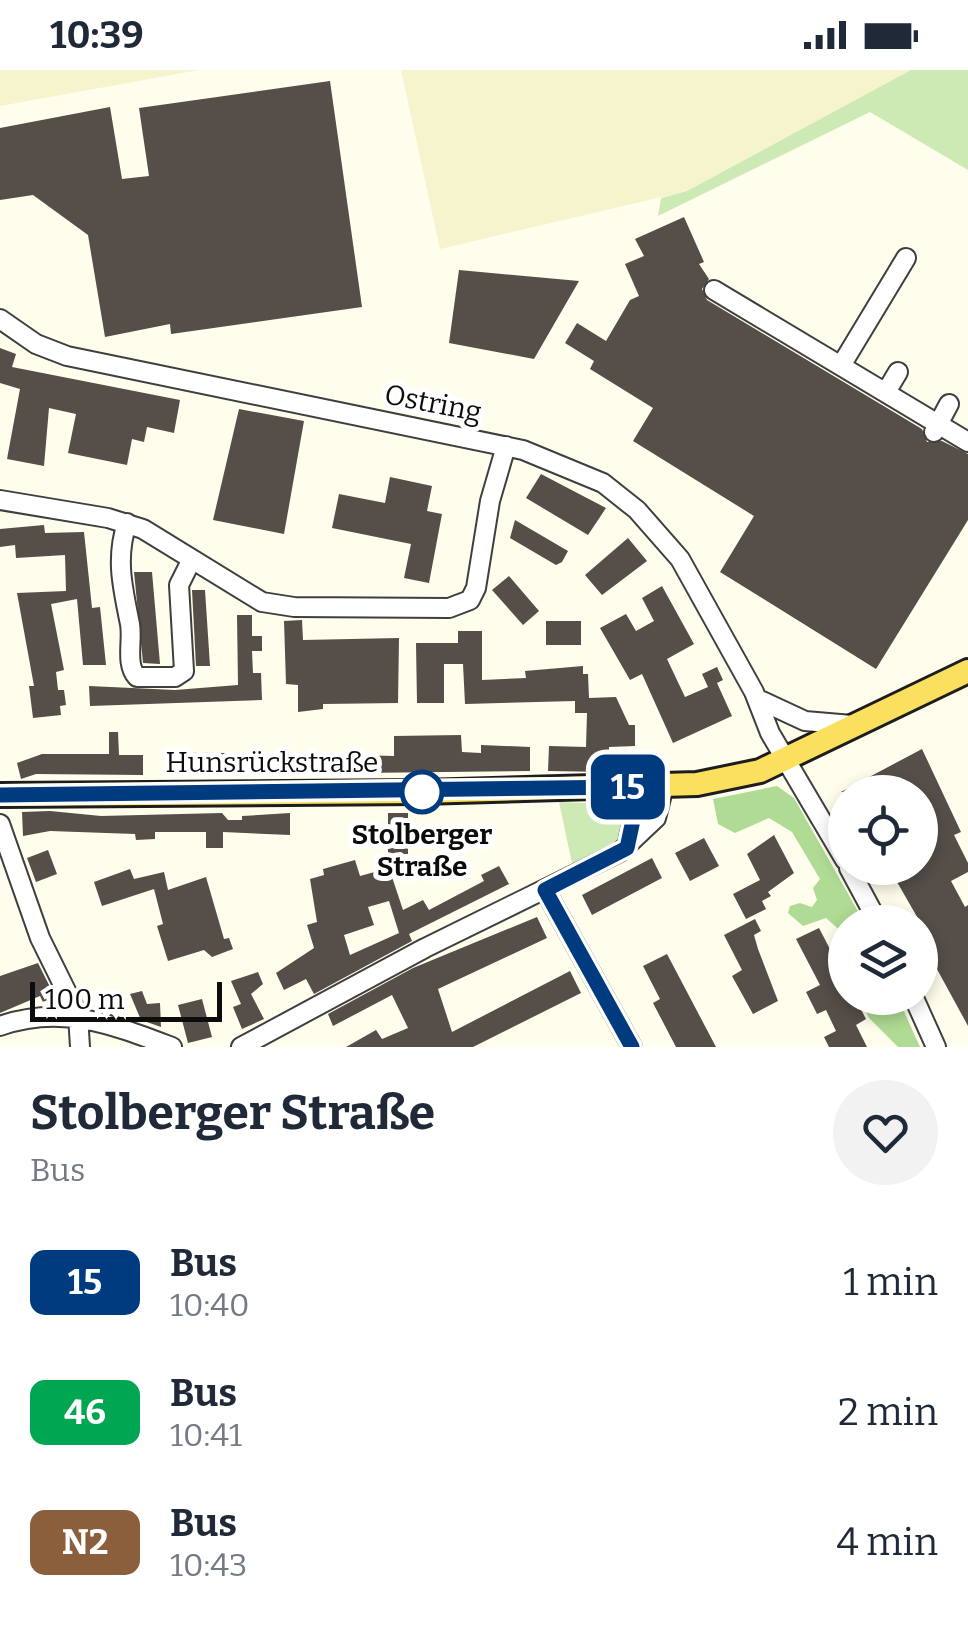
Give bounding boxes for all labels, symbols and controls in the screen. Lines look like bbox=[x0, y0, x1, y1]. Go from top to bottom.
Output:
text: 10:39 bbox=[50, 12, 144, 58]
street label: Ostring bbox=[382, 377, 484, 429]
street label: Hunsrückstraße bbox=[166, 746, 378, 779]
line badge: 15 bbox=[583, 754, 673, 820]
text: 15 bbox=[611, 766, 645, 808]
marker: Stolberger Straße bbox=[401, 771, 443, 813]
map controls bbox=[828, 775, 938, 1015]
button: locate bbox=[828, 775, 938, 885]
place label: Stolberger Straße bbox=[352, 818, 492, 883]
button: layers bbox=[828, 905, 938, 1015]
scale bar bbox=[30, 977, 222, 1021]
text: 100 m bbox=[45, 983, 125, 1016]
button: heart bbox=[833, 1080, 938, 1185]
text: Stolberger Straße bbox=[30, 1084, 435, 1142]
text: Bus bbox=[30, 1151, 85, 1189]
text: Bus bbox=[170, 1240, 237, 1286]
text: 1 min bbox=[843, 1259, 938, 1305]
text: 15 bbox=[68, 1261, 102, 1303]
text: 10:40 bbox=[170, 1286, 249, 1324]
text: Bus bbox=[170, 1370, 237, 1416]
text: 2 min bbox=[838, 1389, 938, 1435]
text: 46 bbox=[64, 1391, 106, 1433]
text: 10:41 bbox=[170, 1416, 242, 1454]
text: Bus bbox=[170, 1500, 237, 1546]
text: 4 min bbox=[837, 1519, 938, 1565]
text: N2 bbox=[62, 1521, 108, 1563]
text: 10:43 bbox=[170, 1546, 247, 1584]

